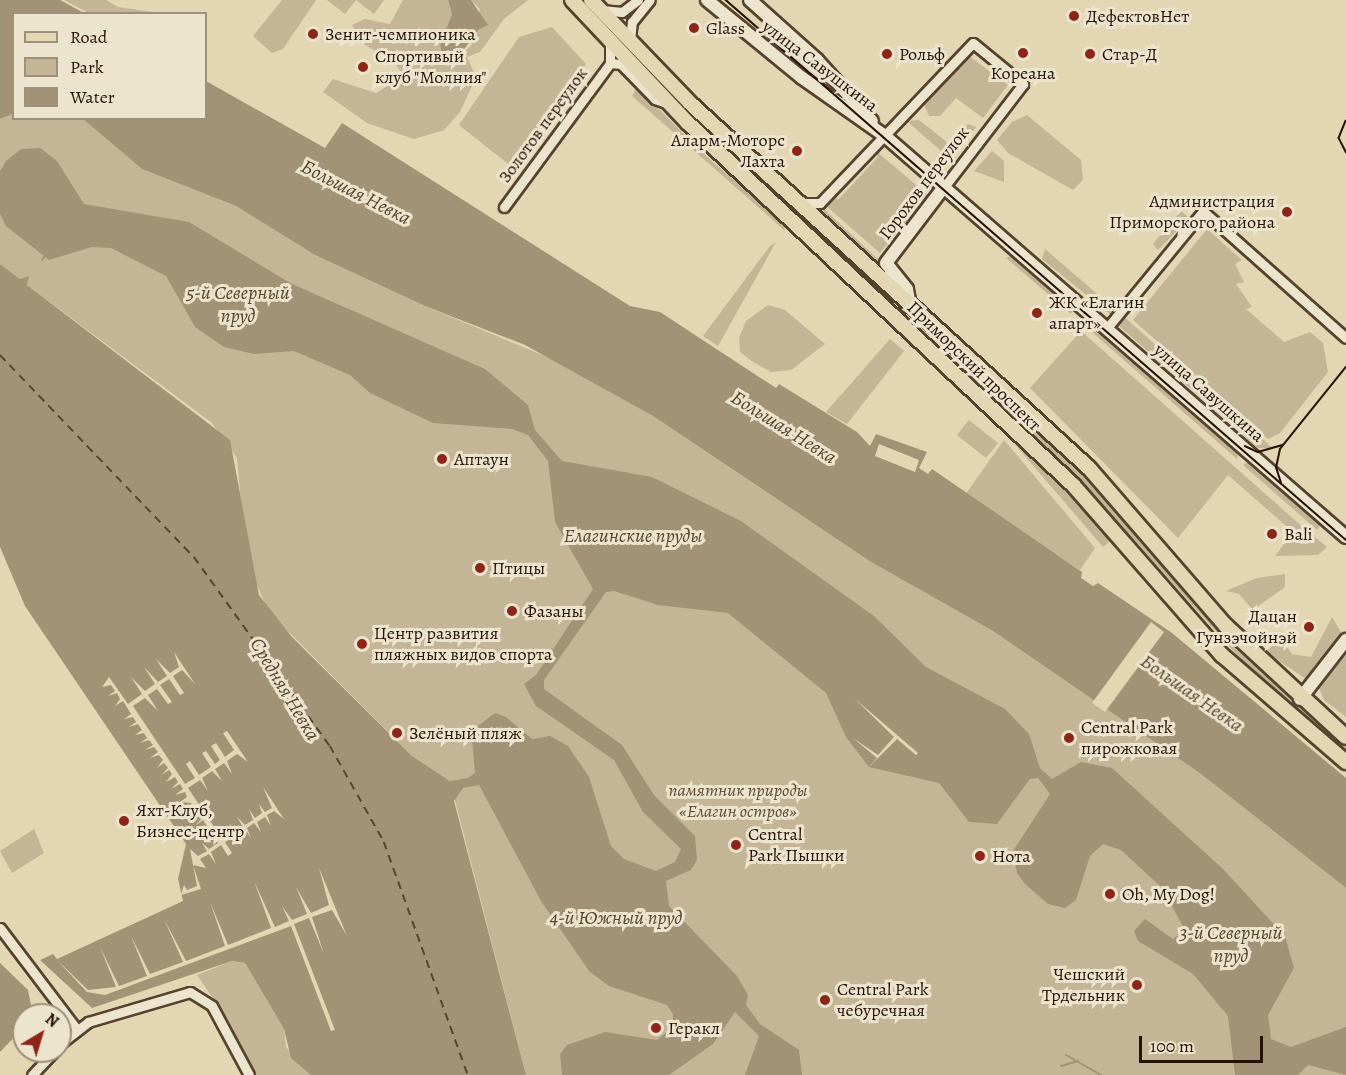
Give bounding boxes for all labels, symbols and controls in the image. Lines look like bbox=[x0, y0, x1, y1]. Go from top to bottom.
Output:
place label: ДефектовНет bbox=[1086, 5, 1189, 27]
marker: ДефектовНет bbox=[1067, 9, 1081, 23]
legend bbox=[12, 12, 207, 120]
street label: улица Савушкина bbox=[758, 15, 882, 117]
place label: Glass bbox=[706, 17, 745, 39]
marker: Glass bbox=[687, 21, 701, 35]
place label: Зенит-чемпионика bbox=[325, 23, 475, 45]
text: Road bbox=[70, 25, 107, 49]
marker: Зенит-чемпионика bbox=[306, 27, 320, 41]
place label: Рольф bbox=[899, 43, 945, 65]
place label: Стар-Д bbox=[1102, 43, 1157, 65]
place label: Спортивый клуб "Молния" bbox=[375, 46, 487, 88]
marker: Кореана bbox=[1016, 46, 1030, 60]
marker: Рольф bbox=[880, 47, 894, 61]
marker: Стар-Д bbox=[1083, 47, 1097, 61]
text: Park bbox=[70, 55, 104, 79]
marker: Спортивый клуб "Молния" bbox=[356, 60, 370, 74]
place label: Кореана bbox=[991, 62, 1055, 84]
street label: Золотов переулок bbox=[494, 63, 592, 187]
text: Water bbox=[70, 85, 115, 109]
street label: Горохов переулок bbox=[874, 122, 974, 244]
place label: Аларм-Моторс Лахта bbox=[671, 130, 785, 172]
marker: Аларм-Моторс Лахта bbox=[790, 144, 804, 158]
water label: Большая Невка bbox=[297, 154, 415, 230]
place label: Администрация Приморского района bbox=[1109, 191, 1275, 234]
marker: Администрация Приморского района bbox=[1280, 205, 1294, 219]
water label: 5-й Северный пруд bbox=[186, 280, 290, 327]
place label: ЖК «Елагин апарт» bbox=[1049, 292, 1145, 334]
street label: Приморский проспект bbox=[903, 297, 1045, 435]
marker: ЖК «Елагин апарт» bbox=[1030, 306, 1044, 320]
street label: улица Савушкина bbox=[1149, 339, 1269, 447]
water label: Большая Невка bbox=[727, 385, 841, 469]
place label: Аптаун bbox=[454, 448, 509, 470]
marker: Аптаун bbox=[435, 452, 449, 466]
water label: Елагинские пруды bbox=[564, 523, 702, 547]
place label: Bali bbox=[1284, 523, 1313, 545]
marker: Bali bbox=[1265, 527, 1279, 541]
place label: Птицы bbox=[492, 557, 545, 579]
marker: Птицы bbox=[473, 561, 487, 575]
place label: Фазаны bbox=[524, 600, 583, 622]
marker: Фазаны bbox=[505, 604, 519, 618]
place label: Дацан Гунзэчойнэй bbox=[1196, 606, 1297, 648]
marker: Дацан Гунзэчойнэй bbox=[1302, 620, 1316, 634]
place label: Центр развития пляжных видов спорта bbox=[374, 623, 552, 666]
water label: Средняя Невка bbox=[245, 633, 325, 745]
marker: Центр развития пляжных видов спорта bbox=[355, 637, 369, 651]
water label: Большая Невка bbox=[1136, 649, 1248, 737]
place label: Central Park пирожковая bbox=[1081, 717, 1177, 760]
place label: Зелёный пляж bbox=[409, 722, 522, 744]
marker: Зелёный пляж bbox=[390, 726, 404, 740]
marker: Central Park пирожковая bbox=[1062, 731, 1076, 745]
park label: памятник природы «Елагин остров» bbox=[668, 780, 808, 822]
place label: Яхт-Клуб, Бизнес-центр bbox=[136, 800, 244, 842]
marker: Яхт-Клуб, Бизнес-центр bbox=[117, 814, 131, 828]
place label: Central Park Пышки bbox=[748, 824, 845, 866]
marker: Central Park Пышки bbox=[729, 838, 743, 852]
place label: Нота bbox=[992, 845, 1031, 867]
marker: Нота bbox=[973, 849, 987, 863]
place label: Oh, My Dog! bbox=[1122, 883, 1215, 905]
marker: Oh, My Dog! bbox=[1103, 887, 1117, 901]
water label: 4-й Южный пруд bbox=[550, 905, 682, 929]
water label: 3-й Северный пруд bbox=[1179, 921, 1283, 968]
place label: Чешский Трдельник bbox=[1042, 964, 1125, 1006]
marker: Чешский Трдельник bbox=[1130, 978, 1144, 992]
place label: Central Park чебуречная bbox=[837, 979, 929, 1022]
marker: Central Park чебуречная bbox=[818, 993, 832, 1007]
north arrow bbox=[12, 1003, 72, 1063]
text: N bbox=[40, 1008, 63, 1033]
place label: Геракл bbox=[668, 1017, 720, 1039]
marker: Геракл bbox=[649, 1021, 663, 1035]
scale bar bbox=[1142, 1024, 1266, 1062]
text: 100 m bbox=[1150, 1034, 1194, 1058]

